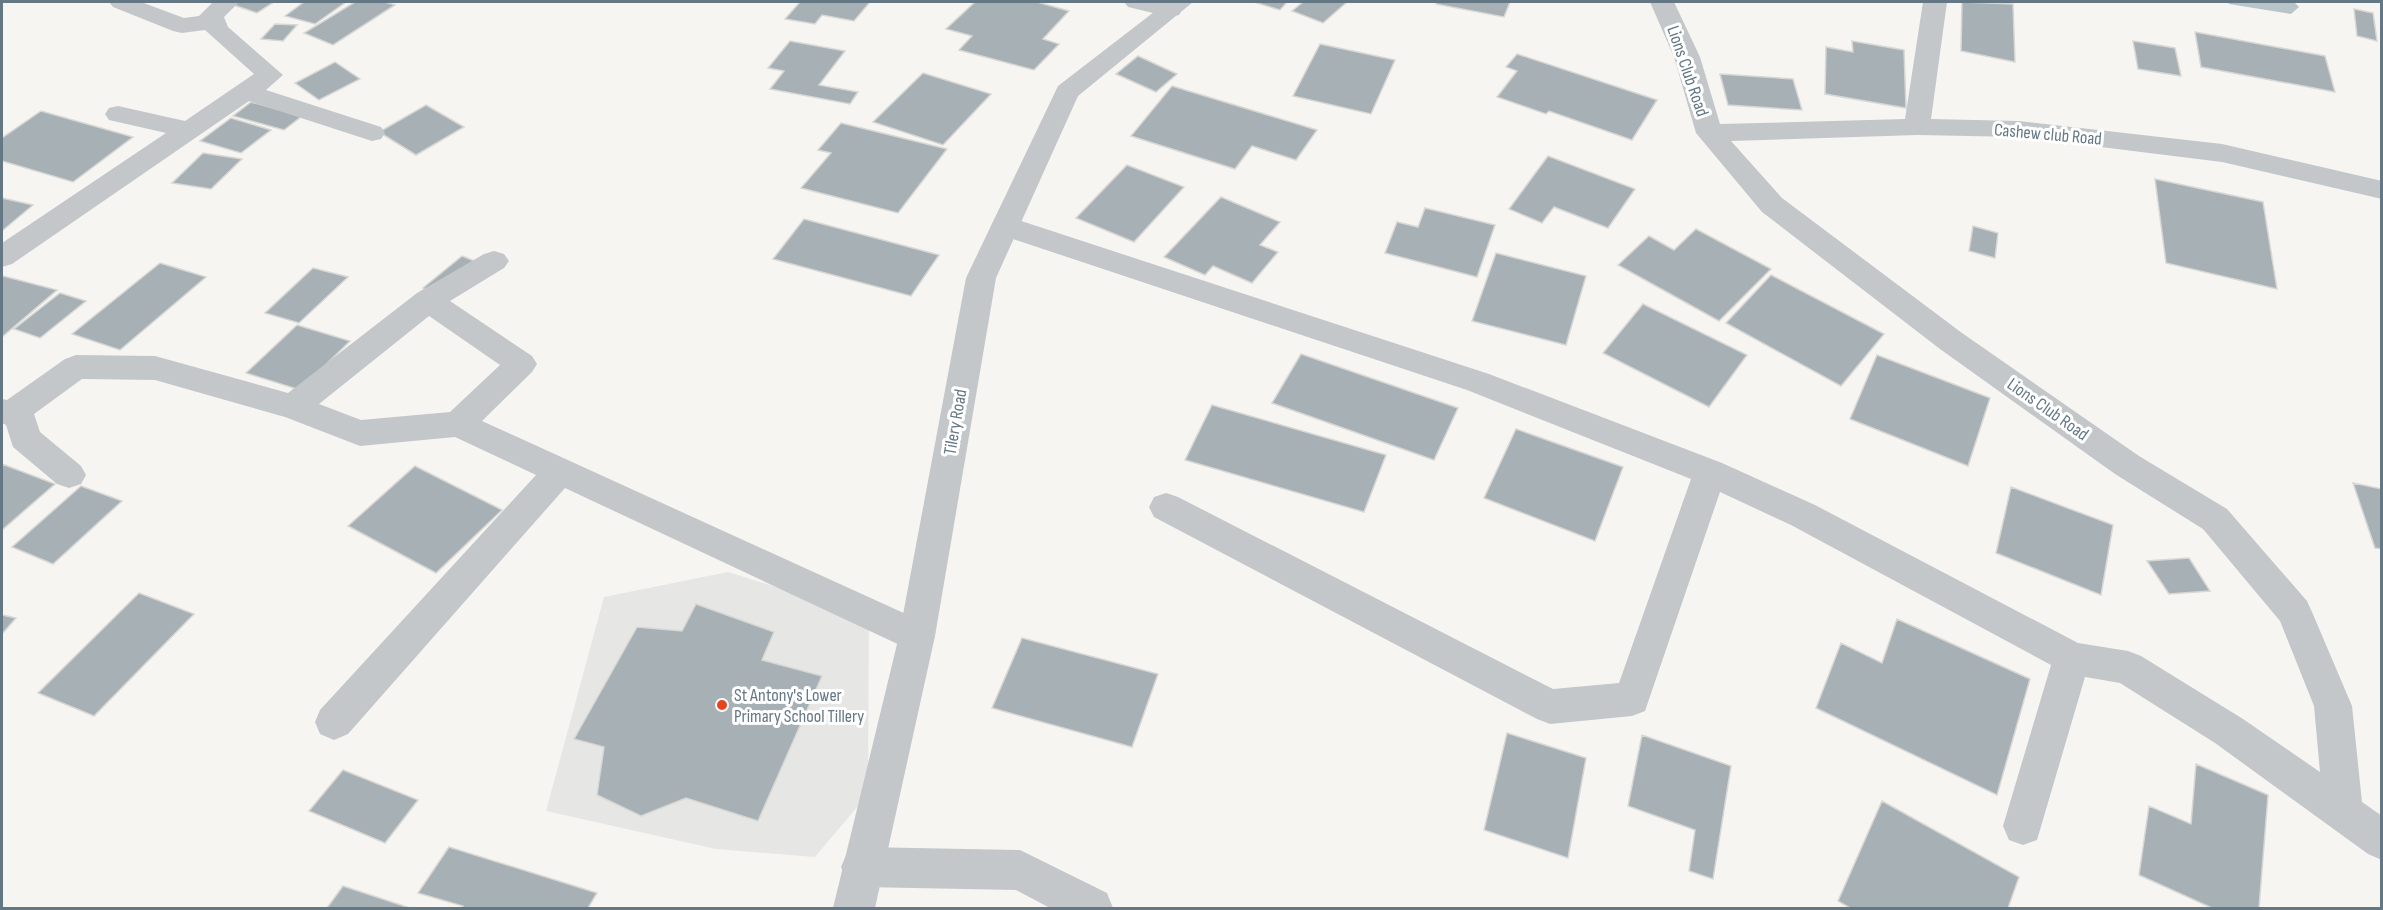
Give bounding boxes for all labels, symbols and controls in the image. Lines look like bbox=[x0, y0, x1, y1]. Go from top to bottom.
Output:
street label: Lions Club Road bbox=[1662, 23, 1713, 119]
street label: Cashew club Road bbox=[1993, 119, 2103, 150]
street label: Lions Club Road bbox=[2003, 374, 2092, 445]
street label: Tilery Road bbox=[939, 388, 972, 457]
place label: St Antony's Lower Primary School Tillery bbox=[734, 685, 864, 727]
marker: St Antony's Lower Primary School Tillery bbox=[715, 698, 729, 712]

